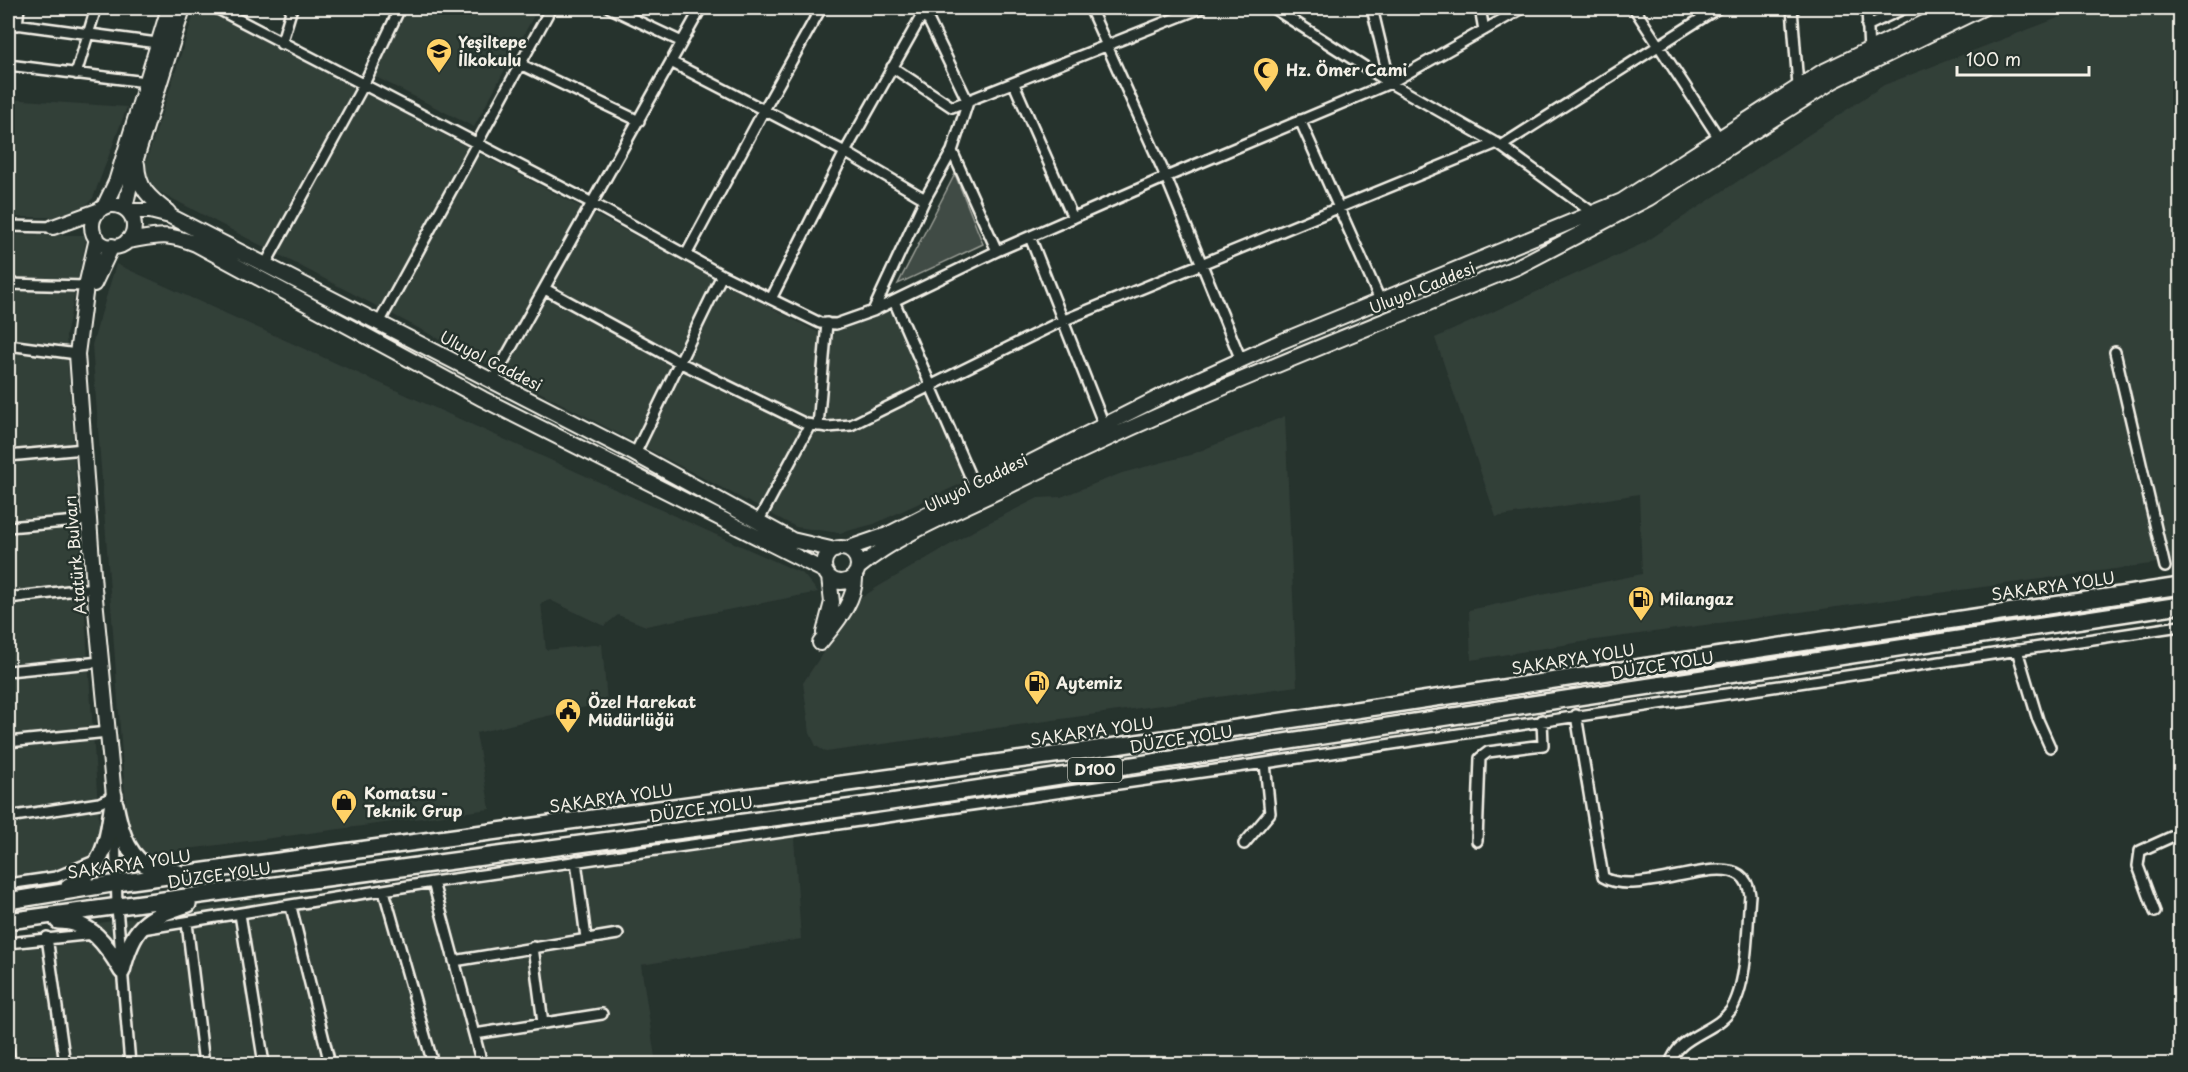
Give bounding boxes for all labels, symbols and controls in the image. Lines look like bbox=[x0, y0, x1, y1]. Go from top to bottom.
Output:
place label: Yeşiltepe İlkokulu bbox=[458, 29, 527, 71]
school or university icon: Yeşiltepe İlkokulu bbox=[424, 36, 454, 74]
scale bar bbox=[1957, 39, 2089, 77]
text: 100 m bbox=[1966, 45, 2021, 72]
mosque icon: Hz. Ömer Cami bbox=[1251, 55, 1281, 93]
place label: Hz. Ömer Cami bbox=[1286, 57, 1408, 81]
street label: Uluyol Caddesi bbox=[1365, 255, 1478, 319]
street label: Uluyol Caddesi bbox=[436, 324, 547, 396]
street label: Uluyol Caddesi bbox=[920, 447, 1031, 518]
street label: Atatürk Bulvarı bbox=[57, 494, 91, 616]
street label: SAKARYA YOLU bbox=[1989, 564, 2116, 606]
fuel station icon: Milangaz bbox=[1626, 584, 1656, 622]
place label: Milangaz bbox=[1660, 586, 1733, 610]
street label: SAKARYA YOLU bbox=[1509, 636, 1636, 680]
street label: DÜZCE YOLU bbox=[1608, 644, 1715, 684]
fuel station icon: Aytemiz bbox=[1022, 668, 1052, 706]
place label: Aytemiz bbox=[1055, 670, 1122, 694]
place label: Özel Harekat Müdürlüğü bbox=[588, 689, 696, 731]
public building icon: Özel Harekat Müdürlüğü bbox=[553, 696, 583, 734]
street label: SAKARYA YOLU bbox=[1028, 709, 1155, 751]
street label: DÜZCE YOLU bbox=[1127, 718, 1234, 758]
road number: D100 bbox=[1068, 758, 1122, 782]
street label: SAKARYA YOLU bbox=[547, 776, 674, 818]
place label: Komatsu - Teknik Grup bbox=[364, 780, 463, 822]
shop icon: Komatsu - Teknik Grup bbox=[329, 787, 359, 825]
street label: DÜZCE YOLU bbox=[648, 789, 754, 827]
street label: SAKARYA YOLU bbox=[65, 842, 192, 884]
street label: DÜZCE YOLU bbox=[166, 855, 272, 893]

